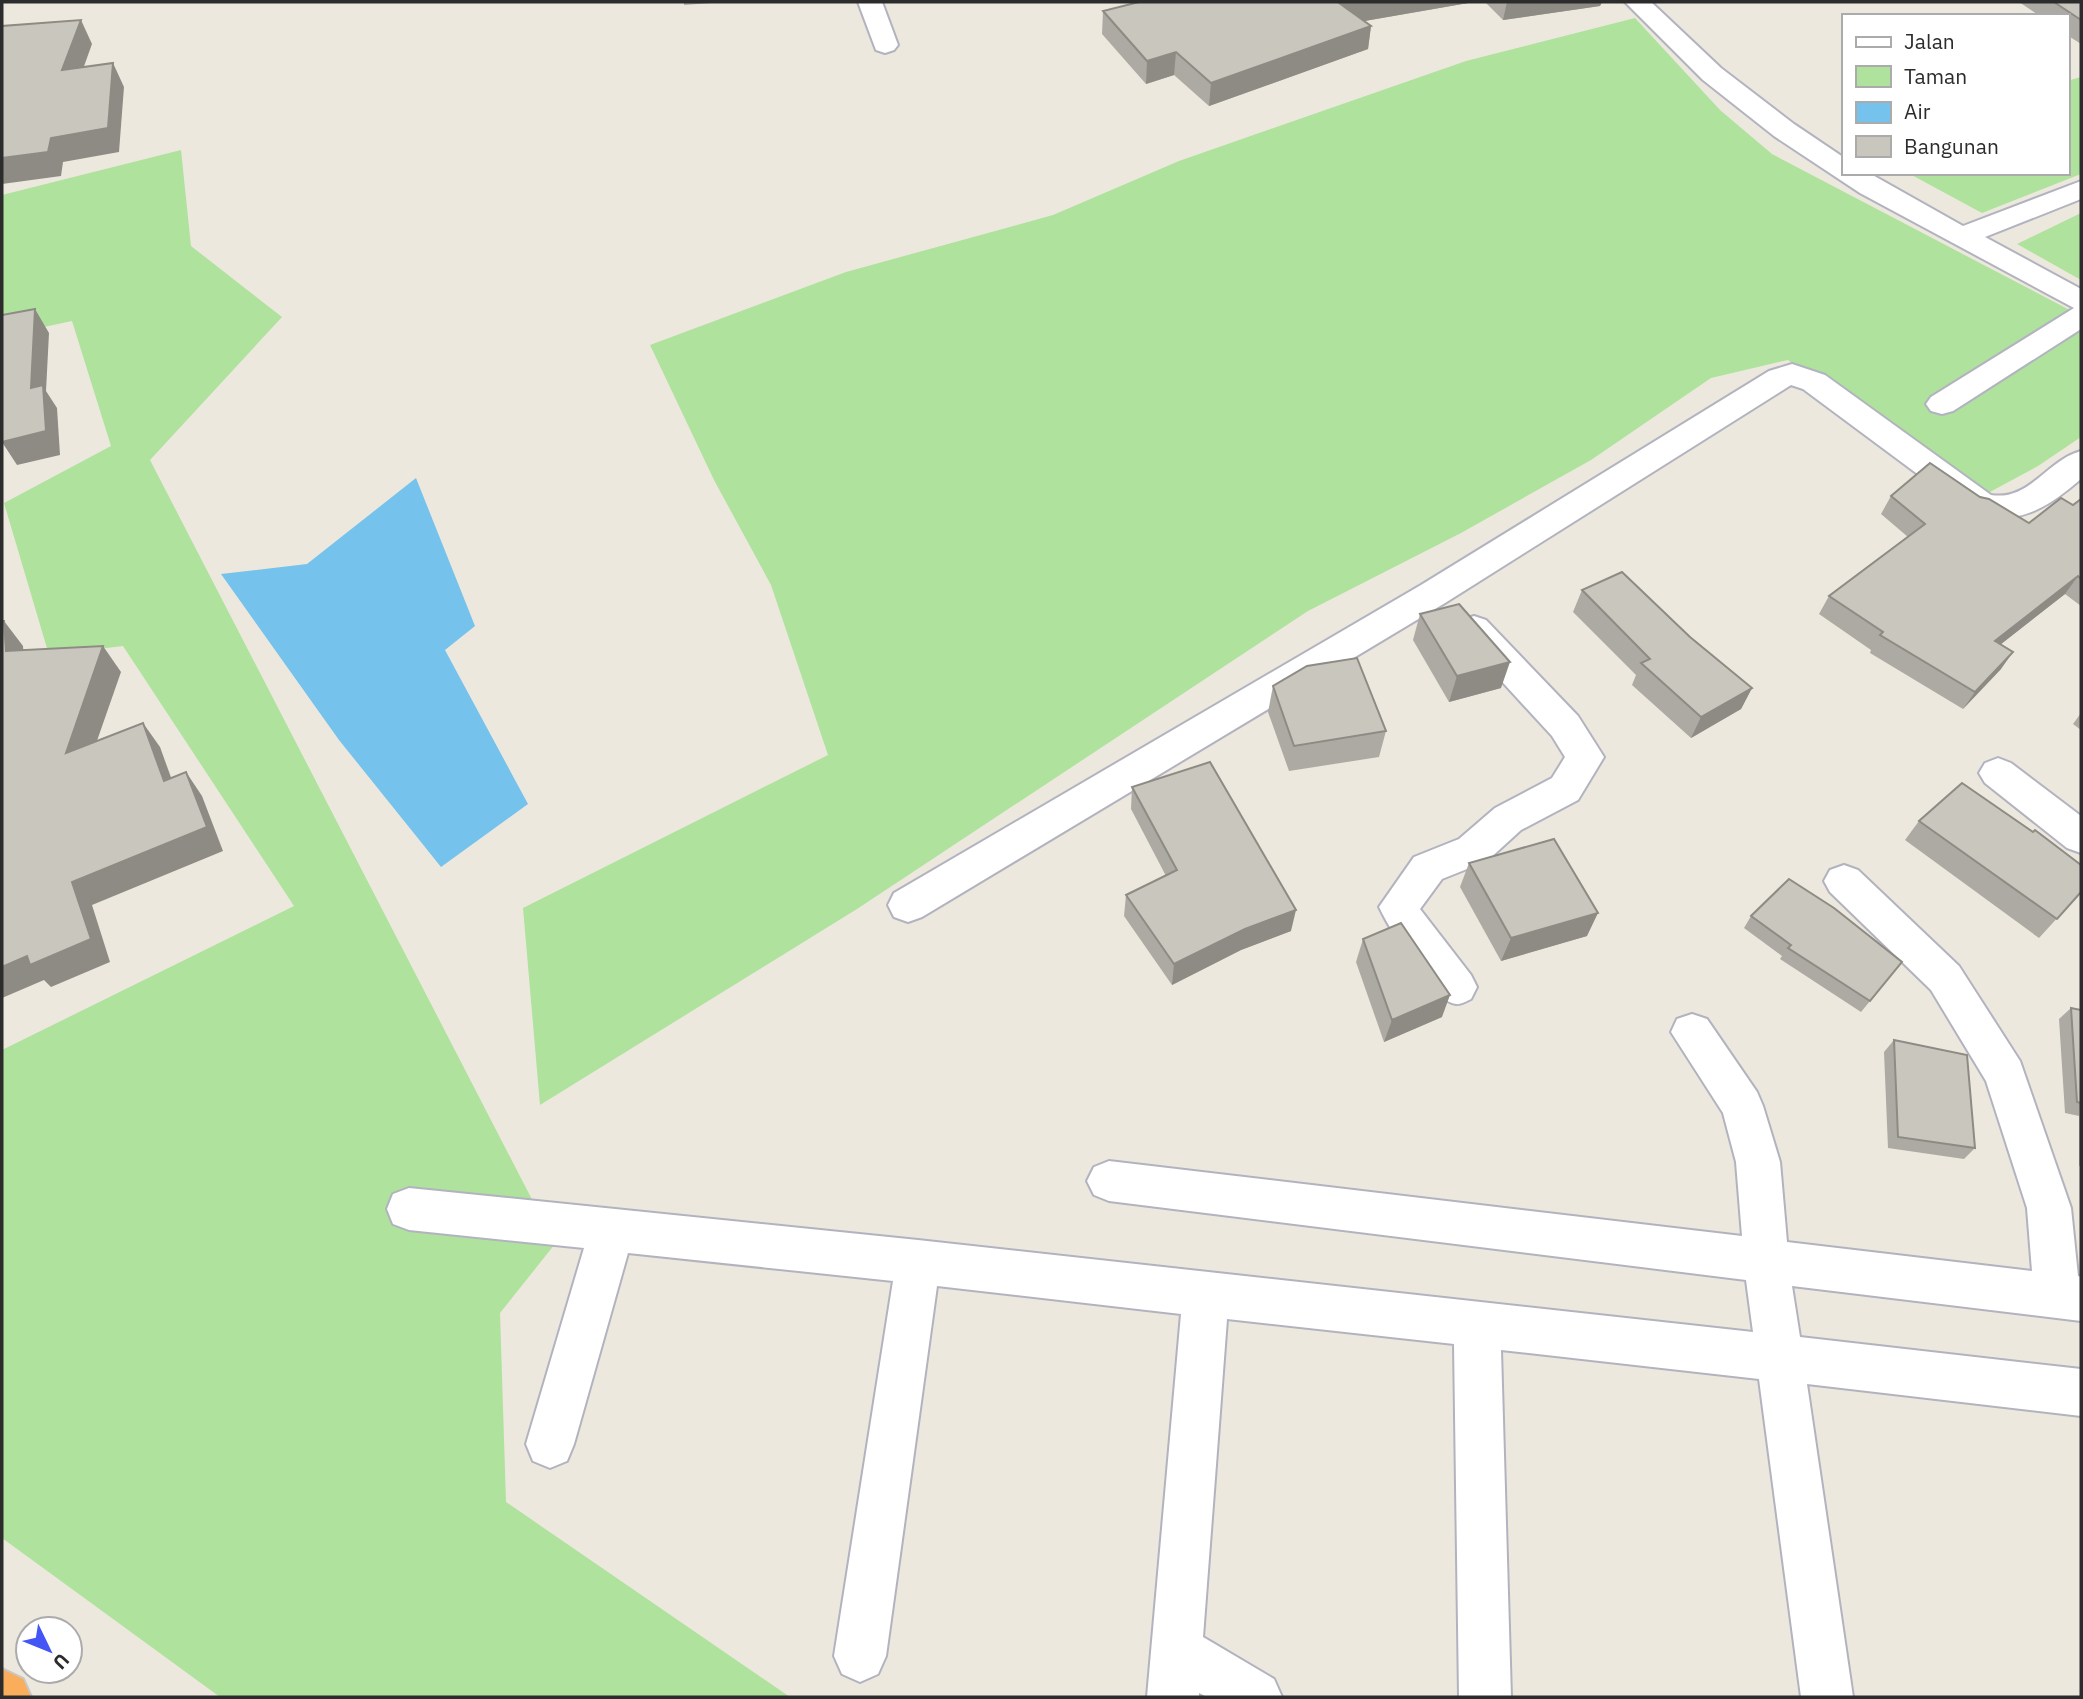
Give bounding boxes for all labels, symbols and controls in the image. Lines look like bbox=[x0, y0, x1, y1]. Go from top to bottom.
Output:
legend bbox=[1842, 14, 2069, 175]
text: Jalan bbox=[1904, 27, 1955, 55]
text: Taman bbox=[1904, 62, 1967, 90]
text: Air bbox=[1904, 97, 1931, 125]
text: Bangunan bbox=[1904, 132, 1999, 160]
north arrow bbox=[14, 1615, 84, 1685]
text: U bbox=[48, 1649, 75, 1675]

